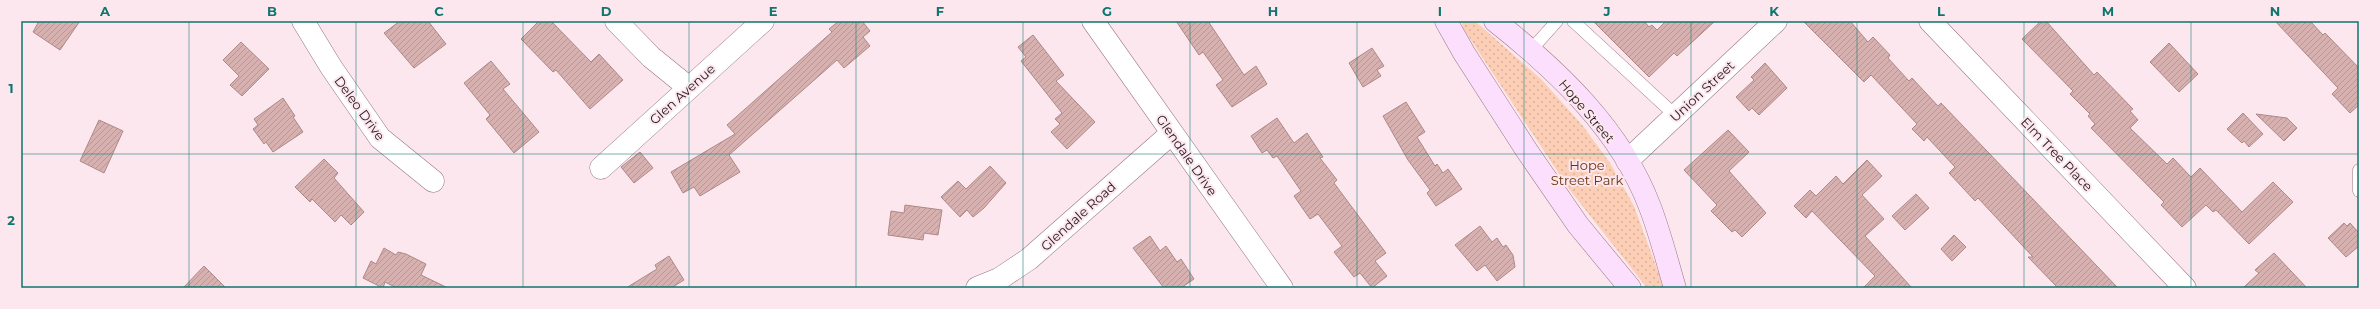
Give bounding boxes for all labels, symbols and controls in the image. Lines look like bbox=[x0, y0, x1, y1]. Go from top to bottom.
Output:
text: A bbox=[99, 3, 111, 19]
text: B bbox=[267, 3, 277, 19]
text: C bbox=[434, 3, 444, 19]
text: D bbox=[601, 3, 612, 19]
text: E bbox=[769, 3, 778, 19]
text: F bbox=[936, 3, 944, 19]
text: G bbox=[1102, 3, 1112, 19]
text: H bbox=[1268, 3, 1278, 19]
text: I bbox=[1438, 3, 1442, 19]
text: J bbox=[1602, 3, 1611, 19]
text: K bbox=[1769, 3, 1779, 19]
text: L bbox=[1937, 3, 1945, 19]
text: M bbox=[2102, 3, 2114, 19]
text: N bbox=[2270, 3, 2280, 19]
street label: Union Street bbox=[1666, 57, 1738, 125]
street label: Glen Avenue bbox=[646, 60, 718, 128]
street label: Deleo Drive bbox=[331, 73, 389, 143]
street label: Hope Street bbox=[1556, 76, 1618, 146]
text: 1 bbox=[8, 80, 14, 96]
street label: Glendale Drive bbox=[1153, 111, 1221, 199]
street label: Elm Tree Place bbox=[2018, 114, 2096, 194]
park label: Hope Street Park bbox=[1551, 157, 1623, 188]
street label: Glendale Road bbox=[1037, 178, 1119, 254]
text: 2 bbox=[7, 212, 15, 228]

